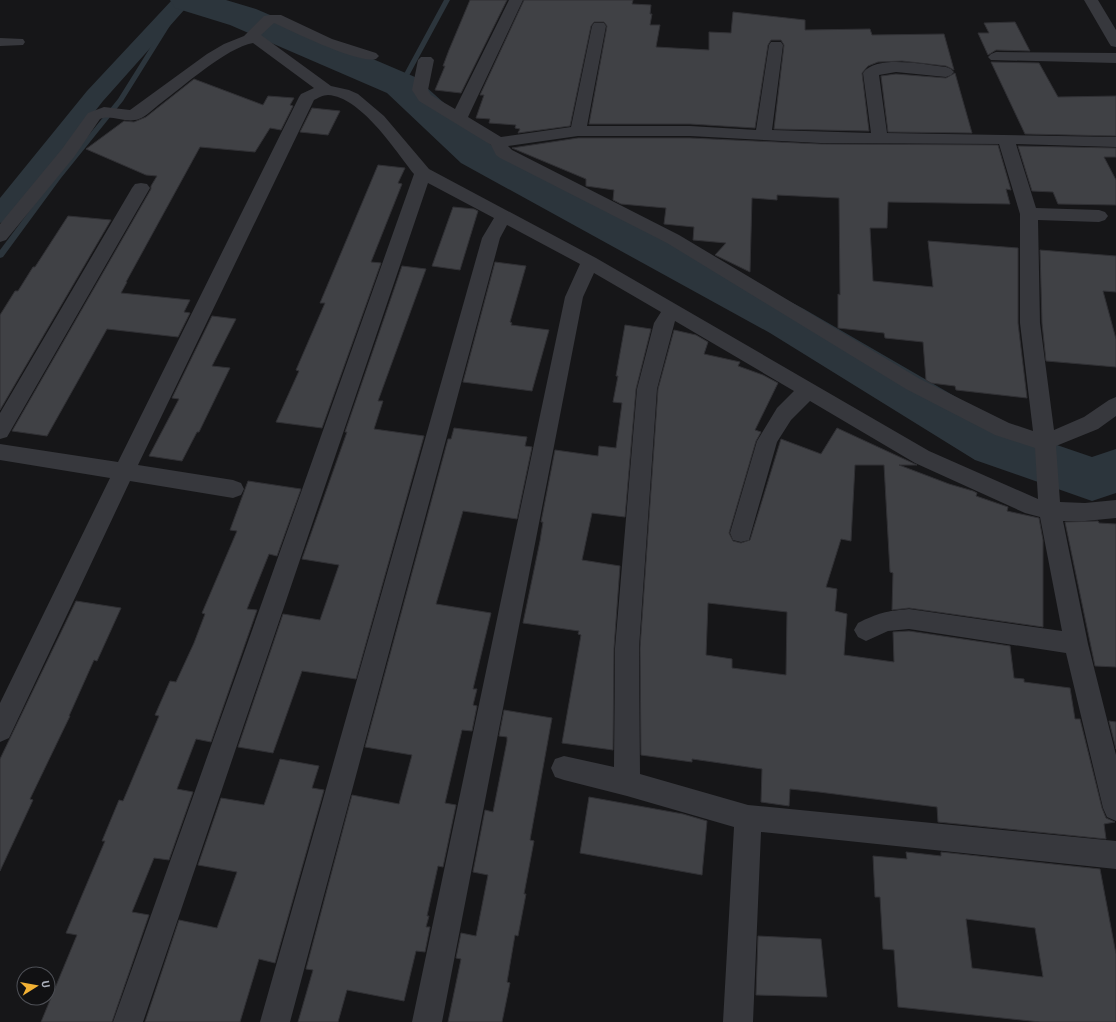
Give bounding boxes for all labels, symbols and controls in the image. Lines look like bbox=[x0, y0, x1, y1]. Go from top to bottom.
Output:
north arrow bbox=[16, 966, 56, 1006]
text: U bbox=[39, 979, 53, 989]

